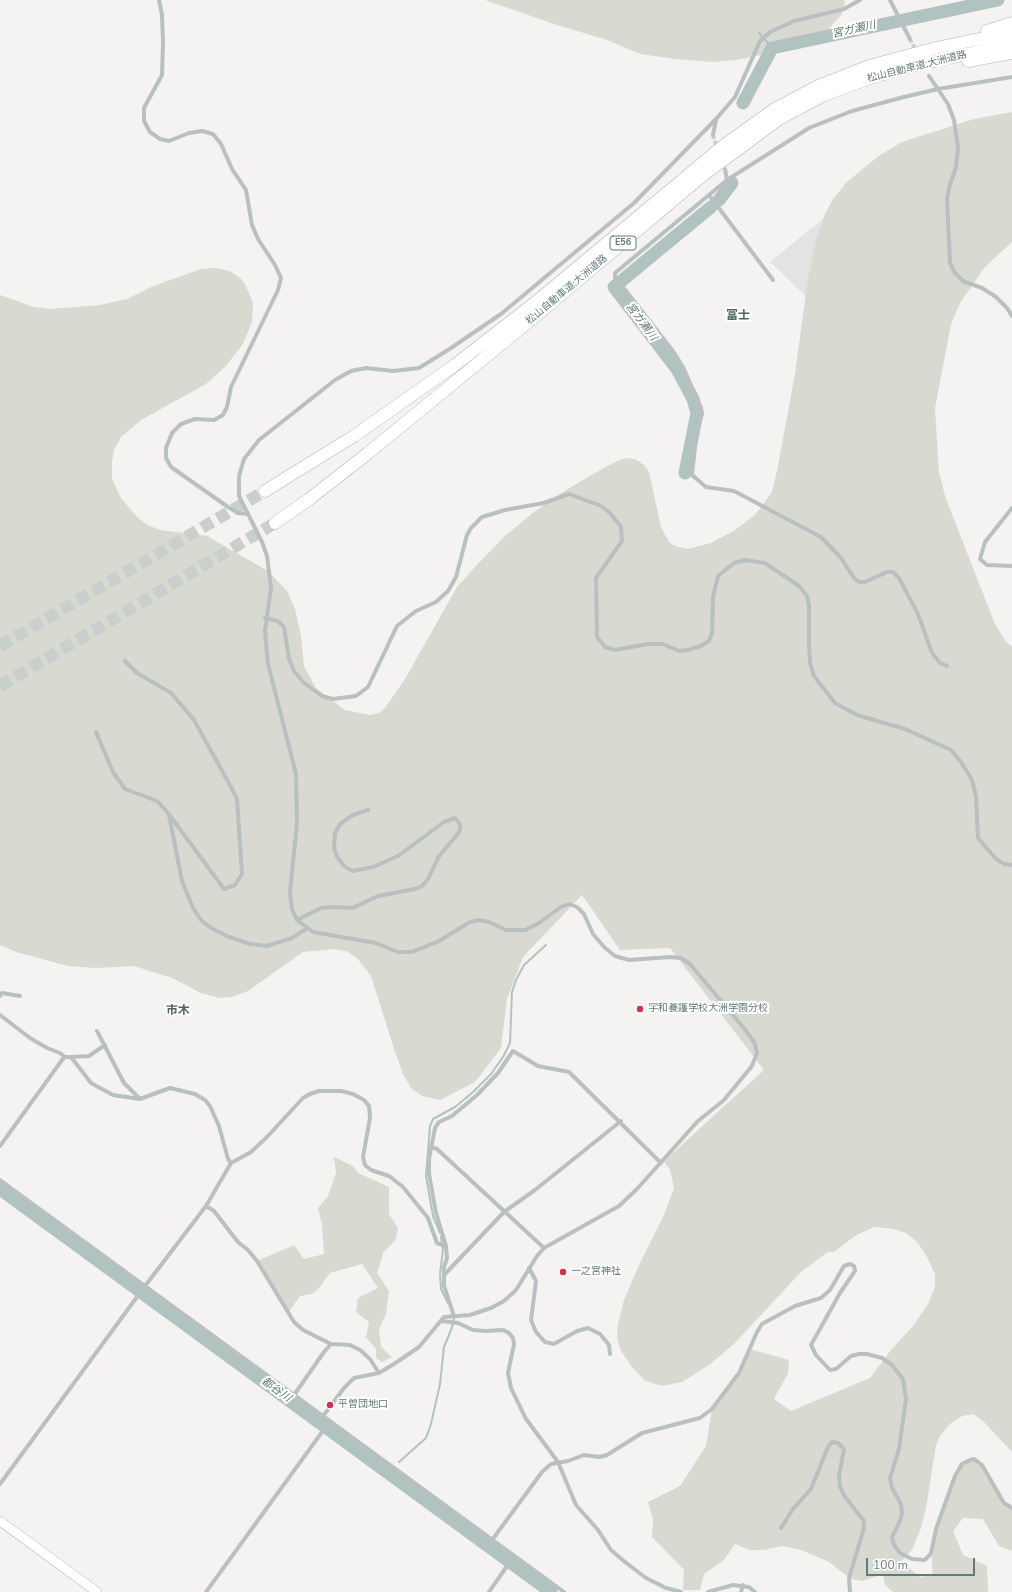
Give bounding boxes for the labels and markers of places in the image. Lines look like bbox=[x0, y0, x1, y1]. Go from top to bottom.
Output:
place label: 宇和養護学校大洲学園分校 bbox=[648, 1003, 768, 1015]
marker: 宇和養護学校大洲学園分校 bbox=[635, 1004, 645, 1014]
place label: 一之宮神社 bbox=[571, 1266, 621, 1278]
marker: 一之宮神社 bbox=[558, 1267, 568, 1277]
place label: 平曽団地口 bbox=[338, 1399, 388, 1411]
marker: 平曽団地口 bbox=[325, 1400, 335, 1410]

